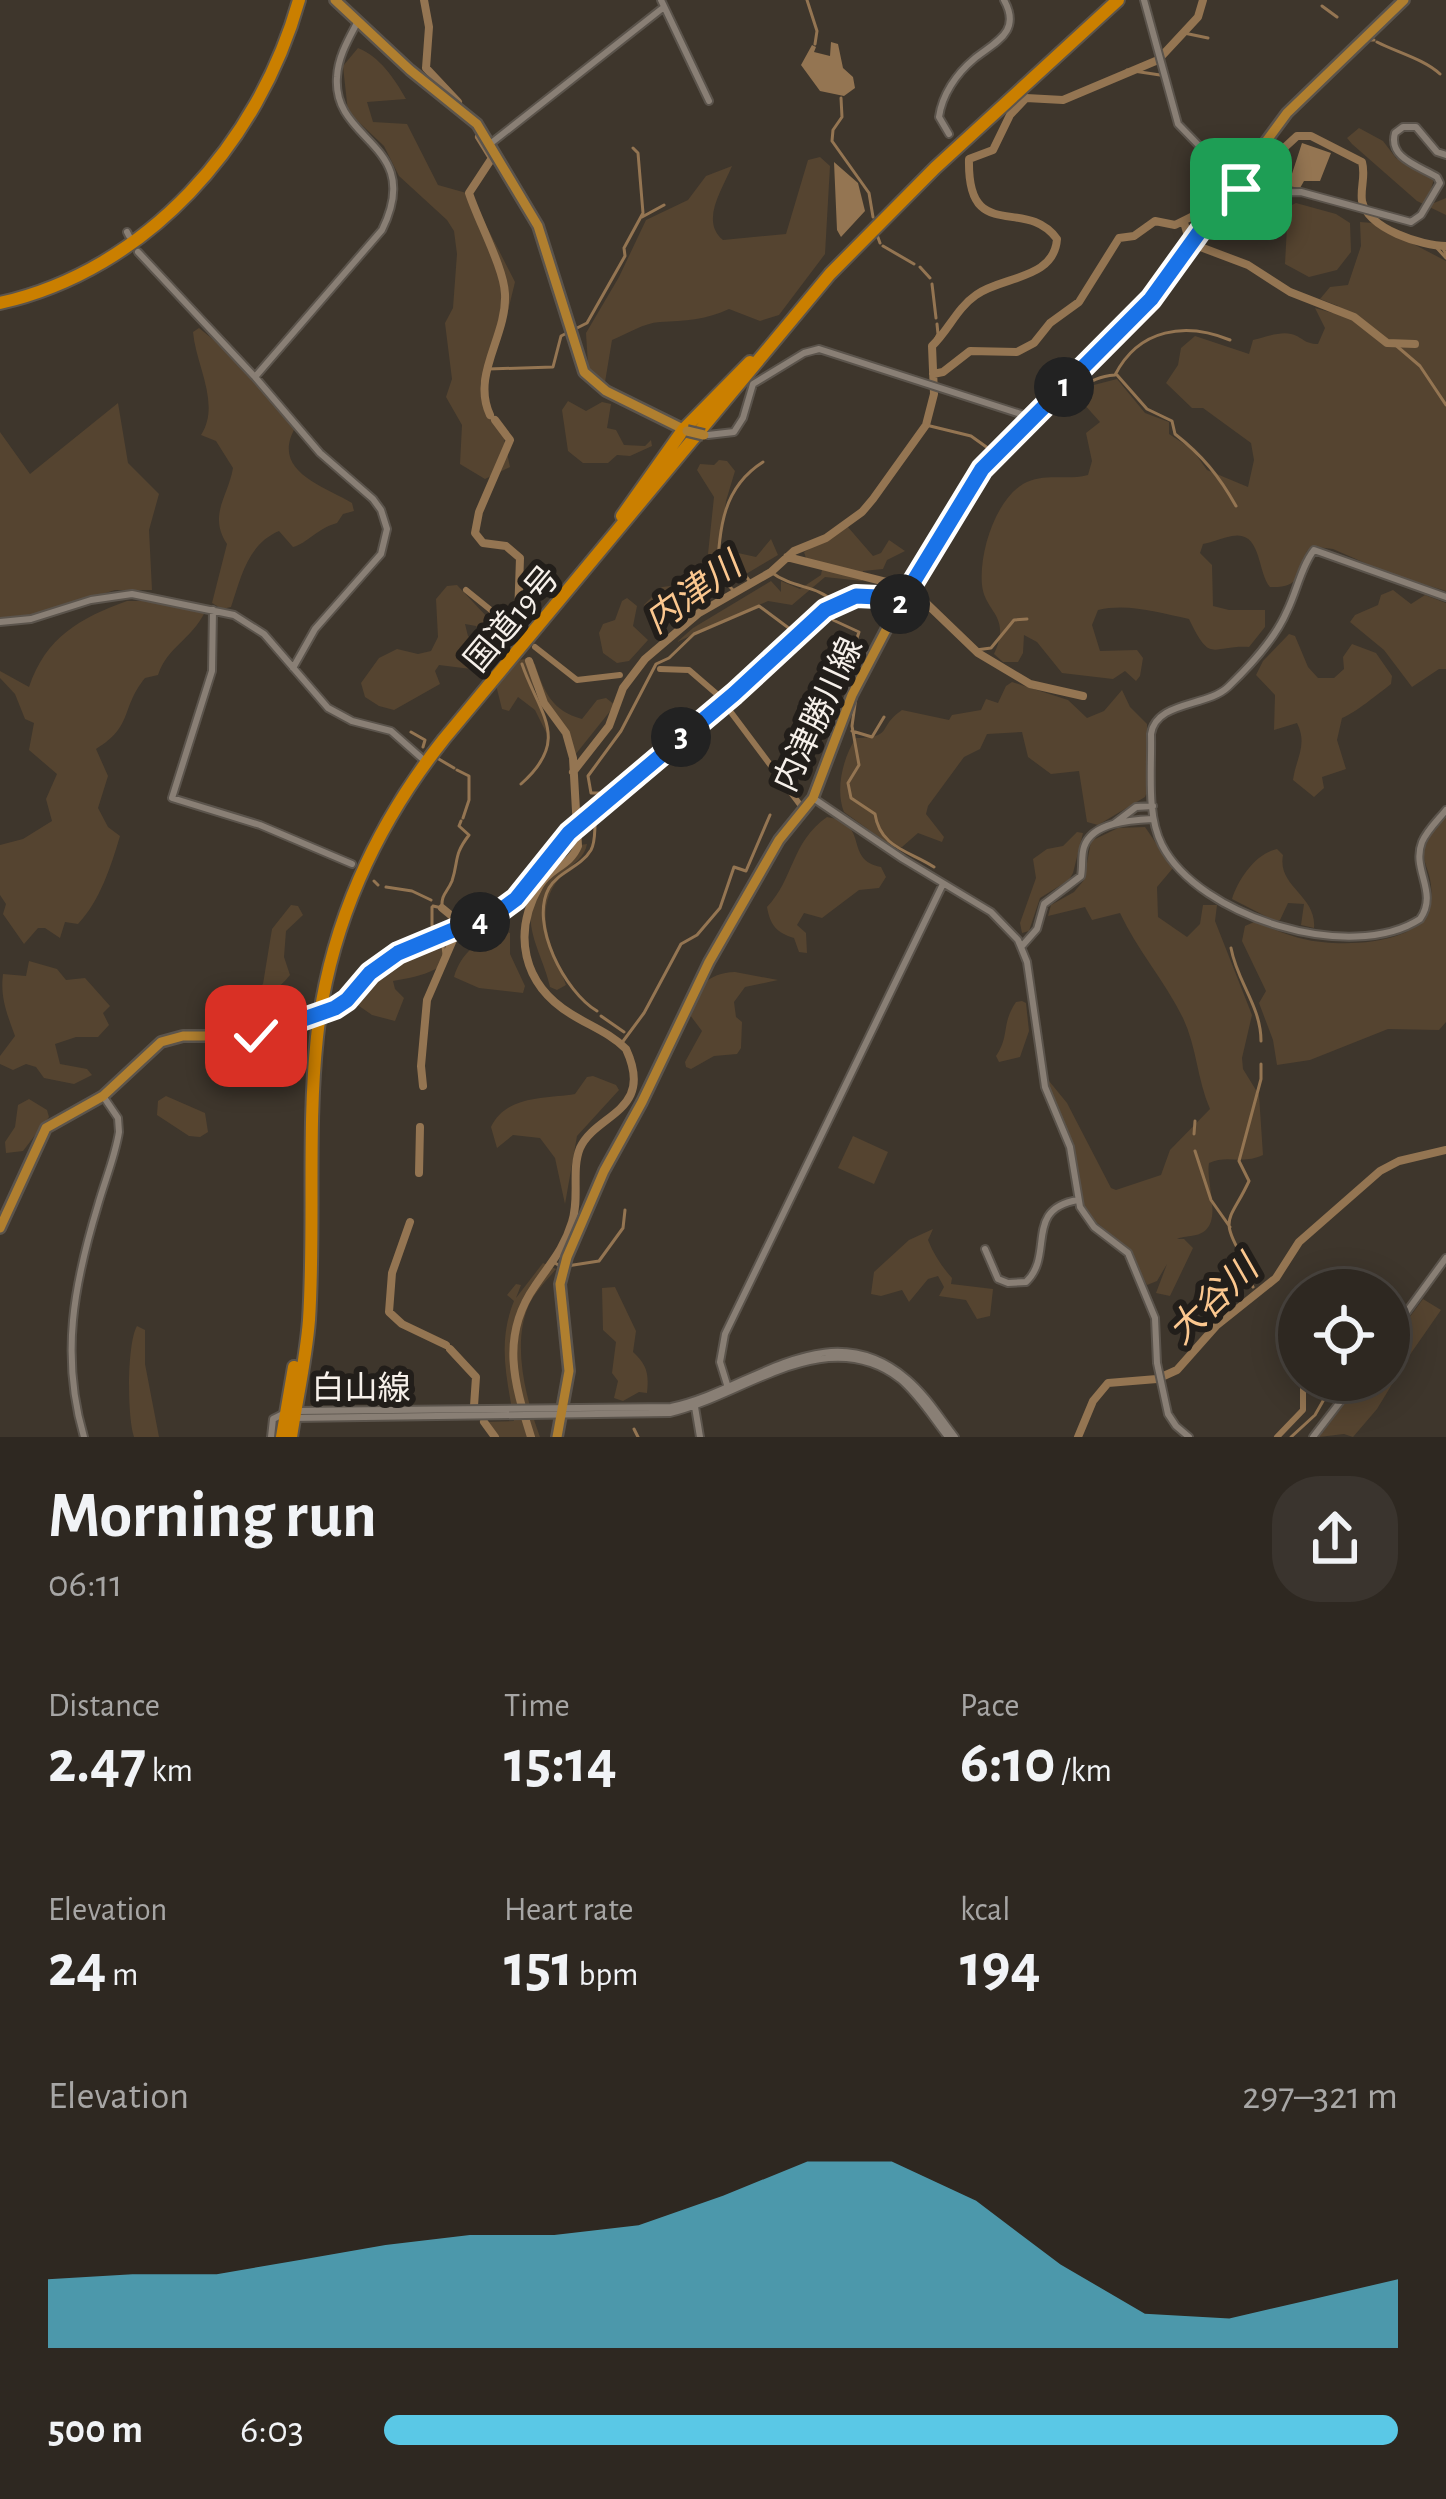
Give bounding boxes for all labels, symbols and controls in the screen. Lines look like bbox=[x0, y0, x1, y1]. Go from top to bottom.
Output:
pin bbox=[1190, 138, 1292, 240]
icon: arrive bbox=[1208, 156, 1274, 222]
pin: 1 bbox=[1034, 357, 1094, 417]
text: 1 bbox=[1058, 370, 1070, 403]
water label: 内津川 bbox=[638, 543, 751, 640]
street label: 国道19号 bbox=[458, 560, 566, 678]
pin: 2 bbox=[870, 574, 930, 634]
text: 2 bbox=[892, 587, 908, 620]
street label: 内津勝川線 bbox=[768, 632, 869, 797]
pin: 3 bbox=[651, 707, 711, 767]
text: 3 bbox=[674, 720, 688, 753]
pin: 4 bbox=[450, 892, 510, 952]
text: 4 bbox=[472, 905, 488, 938]
pin bbox=[205, 985, 307, 1087]
icon: check bbox=[223, 1003, 289, 1069]
water label: 大谷川 bbox=[1161, 1246, 1268, 1351]
map controls bbox=[1278, 1269, 1410, 1401]
button: locate bbox=[1278, 1269, 1410, 1401]
street label: 白山線 bbox=[312, 1371, 411, 1406]
button: share bbox=[1272, 1476, 1398, 1602]
text: Morning run bbox=[48, 1483, 377, 1549]
text: 06:11 bbox=[48, 1565, 123, 1604]
text: Distance bbox=[48, 1690, 160, 1723]
text: Time bbox=[504, 1690, 570, 1723]
text: Pace bbox=[960, 1690, 1019, 1723]
text: 2.47 bbox=[48, 1733, 146, 1793]
text: 15:14 bbox=[504, 1733, 617, 1793]
text: 6:10 bbox=[960, 1733, 1056, 1793]
text: km bbox=[146, 1755, 193, 1788]
text: /km bbox=[1056, 1755, 1112, 1788]
text: Elevation bbox=[48, 1894, 167, 1927]
text: Heart rate bbox=[504, 1894, 634, 1927]
text: kcal bbox=[960, 1894, 1010, 1927]
text: 24 bbox=[48, 1937, 106, 1997]
text: 151 bbox=[504, 1937, 573, 1997]
text: 194 bbox=[960, 1937, 1041, 1997]
text: m bbox=[106, 1959, 138, 1992]
text: bpm bbox=[573, 1959, 638, 1992]
text: Elevation bbox=[48, 2077, 189, 2116]
text: 297–321 m bbox=[1242, 2077, 1398, 2116]
text: 500 m bbox=[48, 2411, 143, 2450]
text: 6:03 bbox=[240, 2411, 304, 2450]

